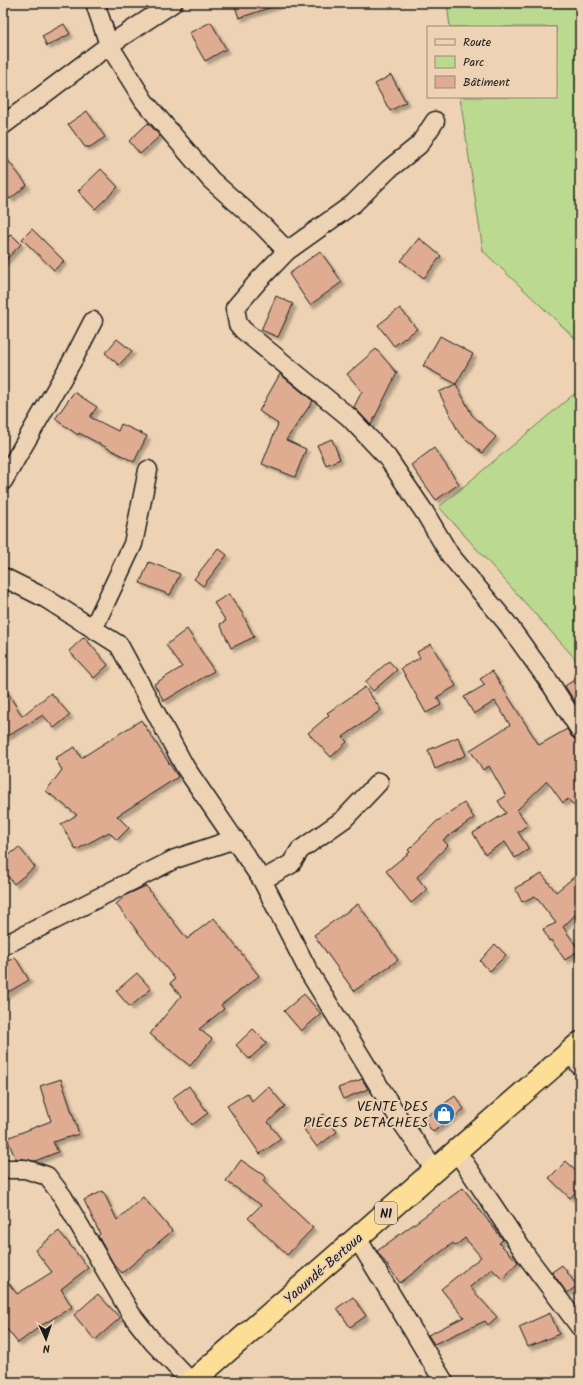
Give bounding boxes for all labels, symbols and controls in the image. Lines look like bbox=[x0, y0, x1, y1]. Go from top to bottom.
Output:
legend bbox=[427, 26, 557, 98]
text: Route bbox=[463, 33, 492, 52]
text: Parc bbox=[463, 53, 484, 72]
text: Bâtiment bbox=[463, 73, 510, 92]
place label: VENTE DES PIECES DETACHEES bbox=[303, 1096, 429, 1134]
shop icon: VENTE DES PIECES DETACHEES bbox=[431, 1101, 457, 1127]
road number: N1 bbox=[375, 1202, 397, 1224]
street label: Yaoundé-Bertoua bbox=[279, 1228, 368, 1310]
north arrow bbox=[26, 1319, 66, 1359]
text: N bbox=[42, 1339, 50, 1357]

